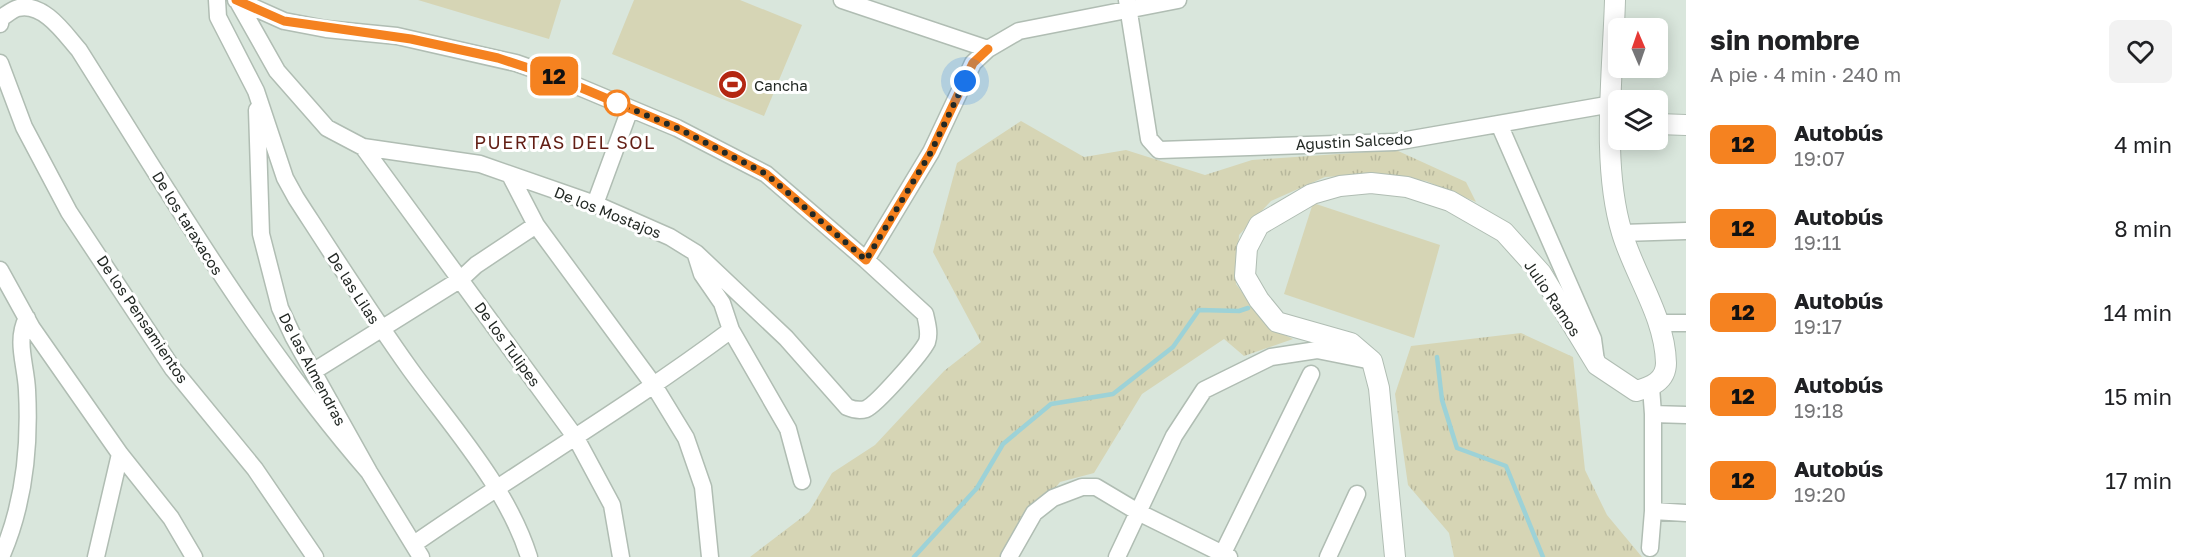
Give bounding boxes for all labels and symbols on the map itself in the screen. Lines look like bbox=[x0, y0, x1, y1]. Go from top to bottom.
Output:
north arrow bbox=[1608, 18, 1668, 78]
line badge: 12 bbox=[527, 56, 581, 96]
your location bbox=[950, 66, 980, 96]
sports icon: Cancha bbox=[717, 69, 749, 101]
place label: Cancha bbox=[754, 76, 808, 94]
unlabelled marker bbox=[604, 90, 630, 116]
street label: Agustin Salcedo bbox=[1295, 129, 1413, 153]
district label: PUERTAS DEL SOL bbox=[474, 131, 656, 153]
street label: De los taraxacos bbox=[149, 168, 227, 278]
street label: De los Mostajos bbox=[552, 182, 664, 242]
street label: De las Lilas bbox=[324, 249, 384, 327]
street label: De los Pensamientos bbox=[93, 252, 193, 386]
street label: Julio Ramos bbox=[1521, 257, 1585, 339]
street label: De los Tulipes bbox=[471, 298, 545, 390]
street label: De las Almendras bbox=[276, 310, 350, 428]

